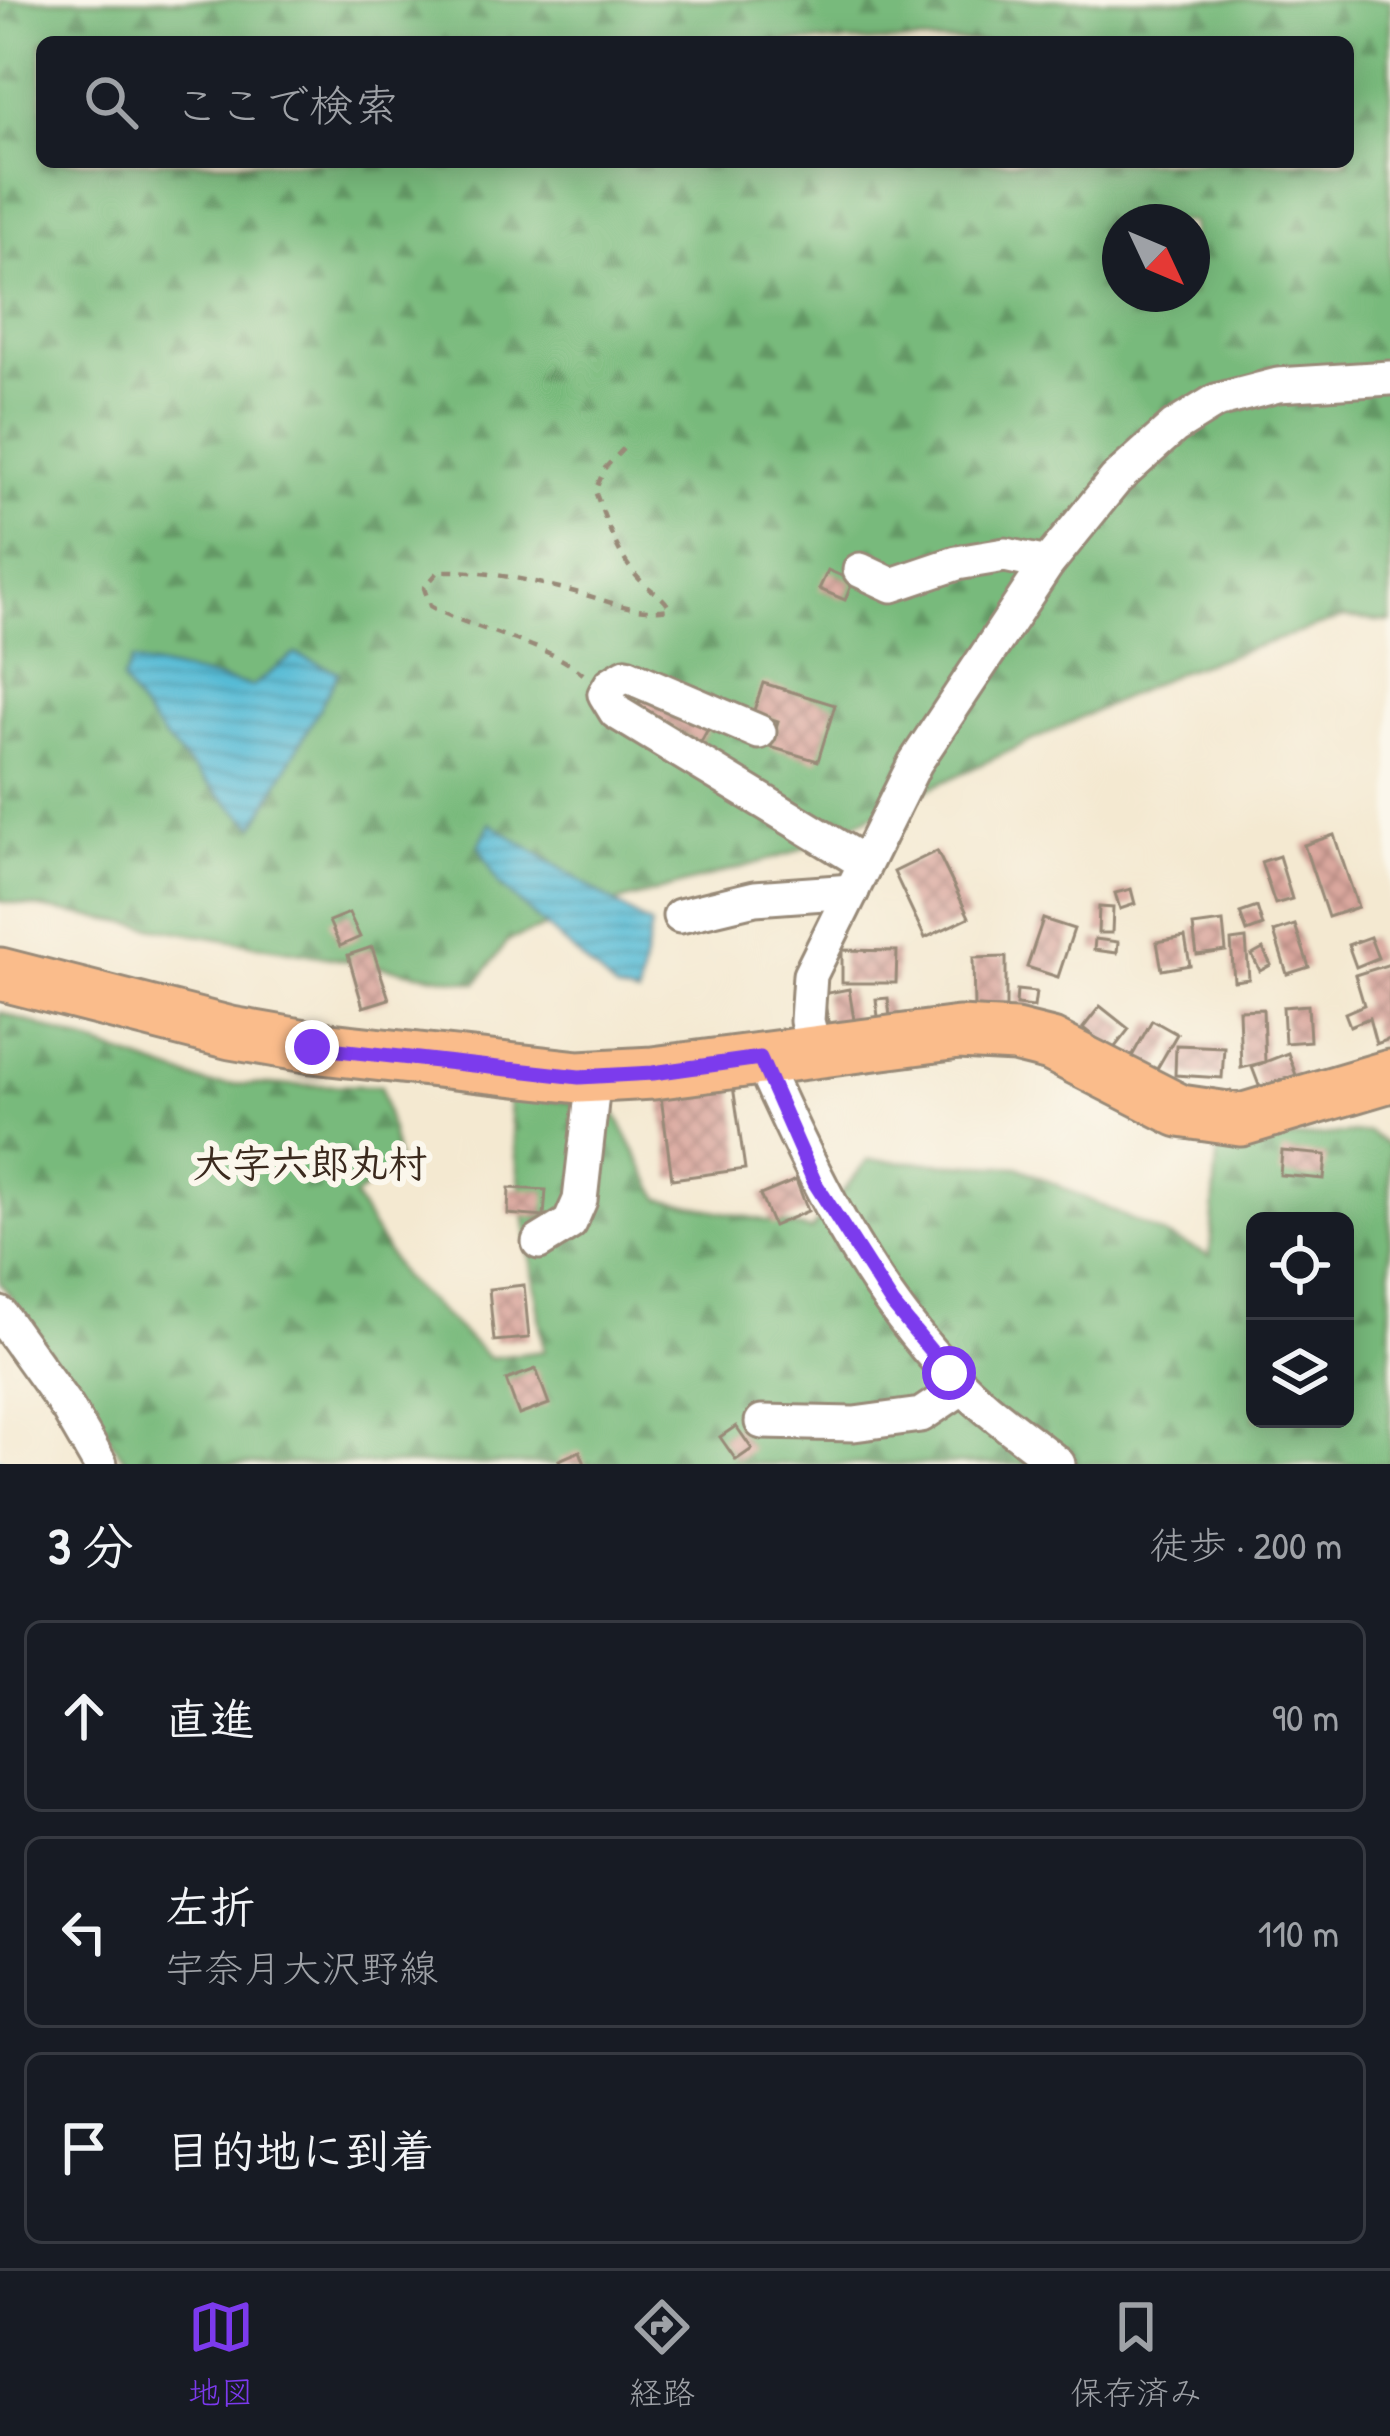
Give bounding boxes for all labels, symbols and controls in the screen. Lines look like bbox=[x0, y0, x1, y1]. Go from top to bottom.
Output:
search box bbox=[36, 36, 1354, 168]
icon: search bbox=[78, 69, 144, 135]
text: ここで検索 bbox=[174, 74, 399, 135]
north arrow bbox=[1102, 204, 1210, 312]
route end bbox=[285, 1020, 339, 1074]
district label: 大字六郎丸村 bbox=[193, 1136, 427, 1189]
map controls bbox=[1246, 1212, 1354, 1428]
button: locate bbox=[1246, 1212, 1354, 1320]
button: layers bbox=[1246, 1320, 1354, 1428]
route start bbox=[922, 1346, 976, 1400]
text: 3 分 bbox=[48, 1511, 134, 1580]
text: 徒歩 · 200 m bbox=[1150, 1518, 1342, 1571]
icon: ahead bbox=[51, 1683, 117, 1749]
text: 直進 bbox=[165, 1688, 255, 1749]
text: 90 m bbox=[1272, 1690, 1339, 1743]
text: 左折 bbox=[165, 1876, 255, 1937]
icon: left bbox=[51, 1899, 117, 1965]
text: 110 m bbox=[1258, 1906, 1339, 1959]
text: 宇奈月大沢野線 bbox=[165, 1941, 438, 1994]
icon: arrive bbox=[51, 2115, 117, 2181]
text: 目的地に到着 bbox=[165, 2120, 435, 2181]
tab: 地図 bbox=[188, 2294, 254, 2414]
tab: 経路 bbox=[629, 2294, 695, 2414]
tab: 保存済み bbox=[1070, 2294, 1202, 2414]

